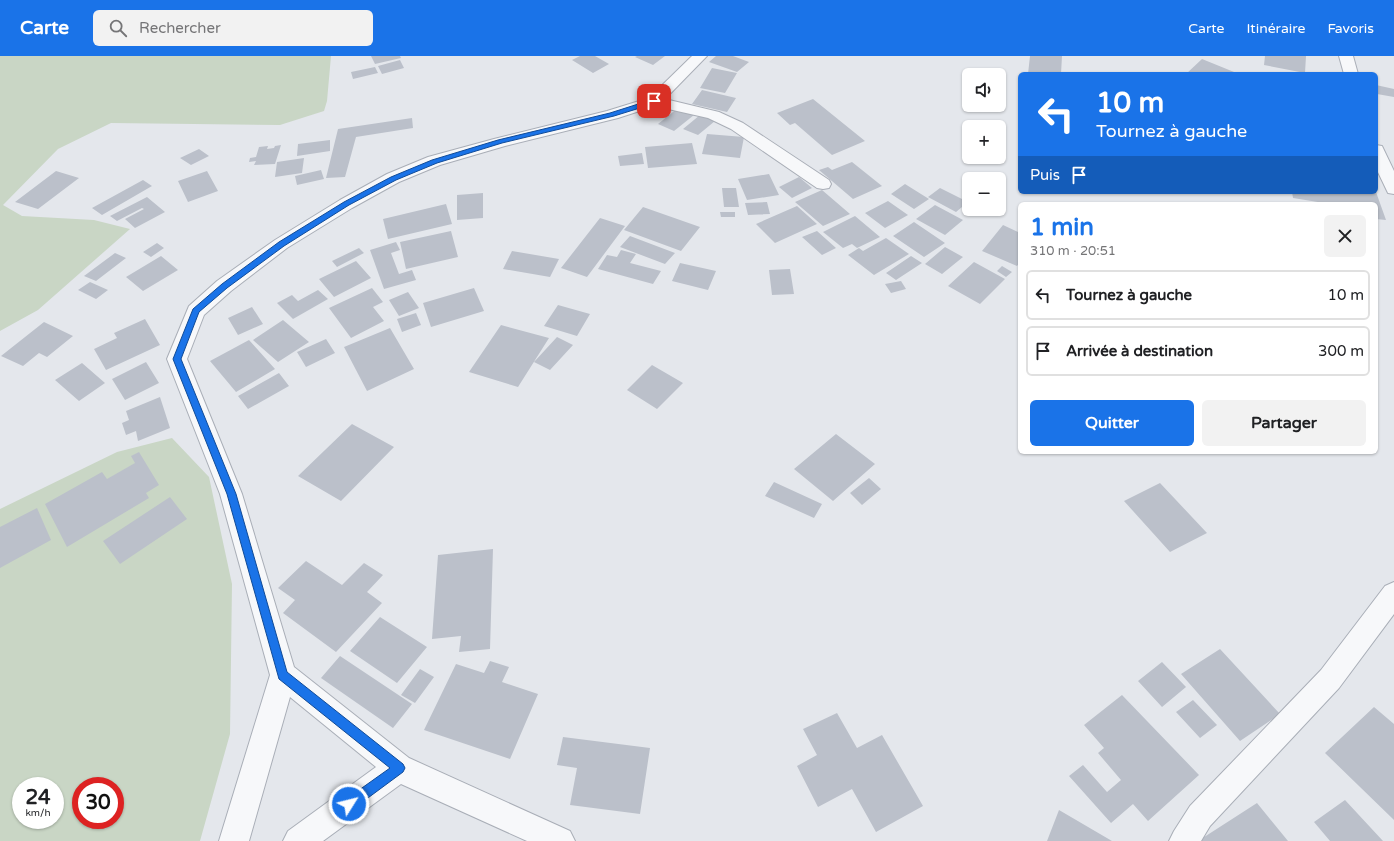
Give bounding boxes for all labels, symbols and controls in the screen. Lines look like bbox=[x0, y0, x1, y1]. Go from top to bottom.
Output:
search box bbox=[93, 10, 373, 46]
text: Carte bbox=[20, 17, 69, 39]
icon: search bbox=[107, 17, 129, 39]
text: Rechercher bbox=[139, 19, 221, 37]
text: Carte bbox=[1188, 20, 1224, 37]
text: Itinéraire bbox=[1246, 20, 1305, 37]
text: Favoris bbox=[1327, 20, 1374, 37]
map controls bbox=[962, 68, 1006, 216]
button: sound bbox=[962, 68, 1006, 112]
pin bbox=[637, 84, 671, 118]
text: 10 m bbox=[1096, 86, 1164, 120]
icon: left bbox=[1030, 88, 1082, 140]
icon: arrive bbox=[643, 90, 665, 112]
button: + bbox=[962, 120, 1006, 164]
text: Tournez à gauche bbox=[1096, 120, 1247, 142]
icon: arrive bbox=[1068, 164, 1090, 186]
text: Puis bbox=[1030, 166, 1060, 184]
button: − bbox=[962, 172, 1006, 216]
text: 1 min bbox=[1030, 213, 1094, 242]
button: close bbox=[1324, 215, 1366, 257]
text: 310 m · 20:51 bbox=[1030, 243, 1116, 259]
icon: left bbox=[1032, 284, 1054, 306]
text: Tournez à gauche bbox=[1066, 286, 1192, 304]
text: 10 m bbox=[1327, 286, 1364, 304]
icon: arrive bbox=[1032, 340, 1054, 362]
text: Arrivée à destination bbox=[1066, 342, 1213, 360]
text: 300 m bbox=[1318, 342, 1364, 360]
button: Quitter bbox=[1030, 400, 1194, 446]
button: Partager bbox=[1202, 400, 1366, 446]
speed limit sign: 30 bbox=[72, 777, 124, 829]
position arrow bbox=[328, 783, 370, 825]
text: 24 bbox=[25, 786, 51, 810]
text: km/h bbox=[25, 807, 51, 819]

